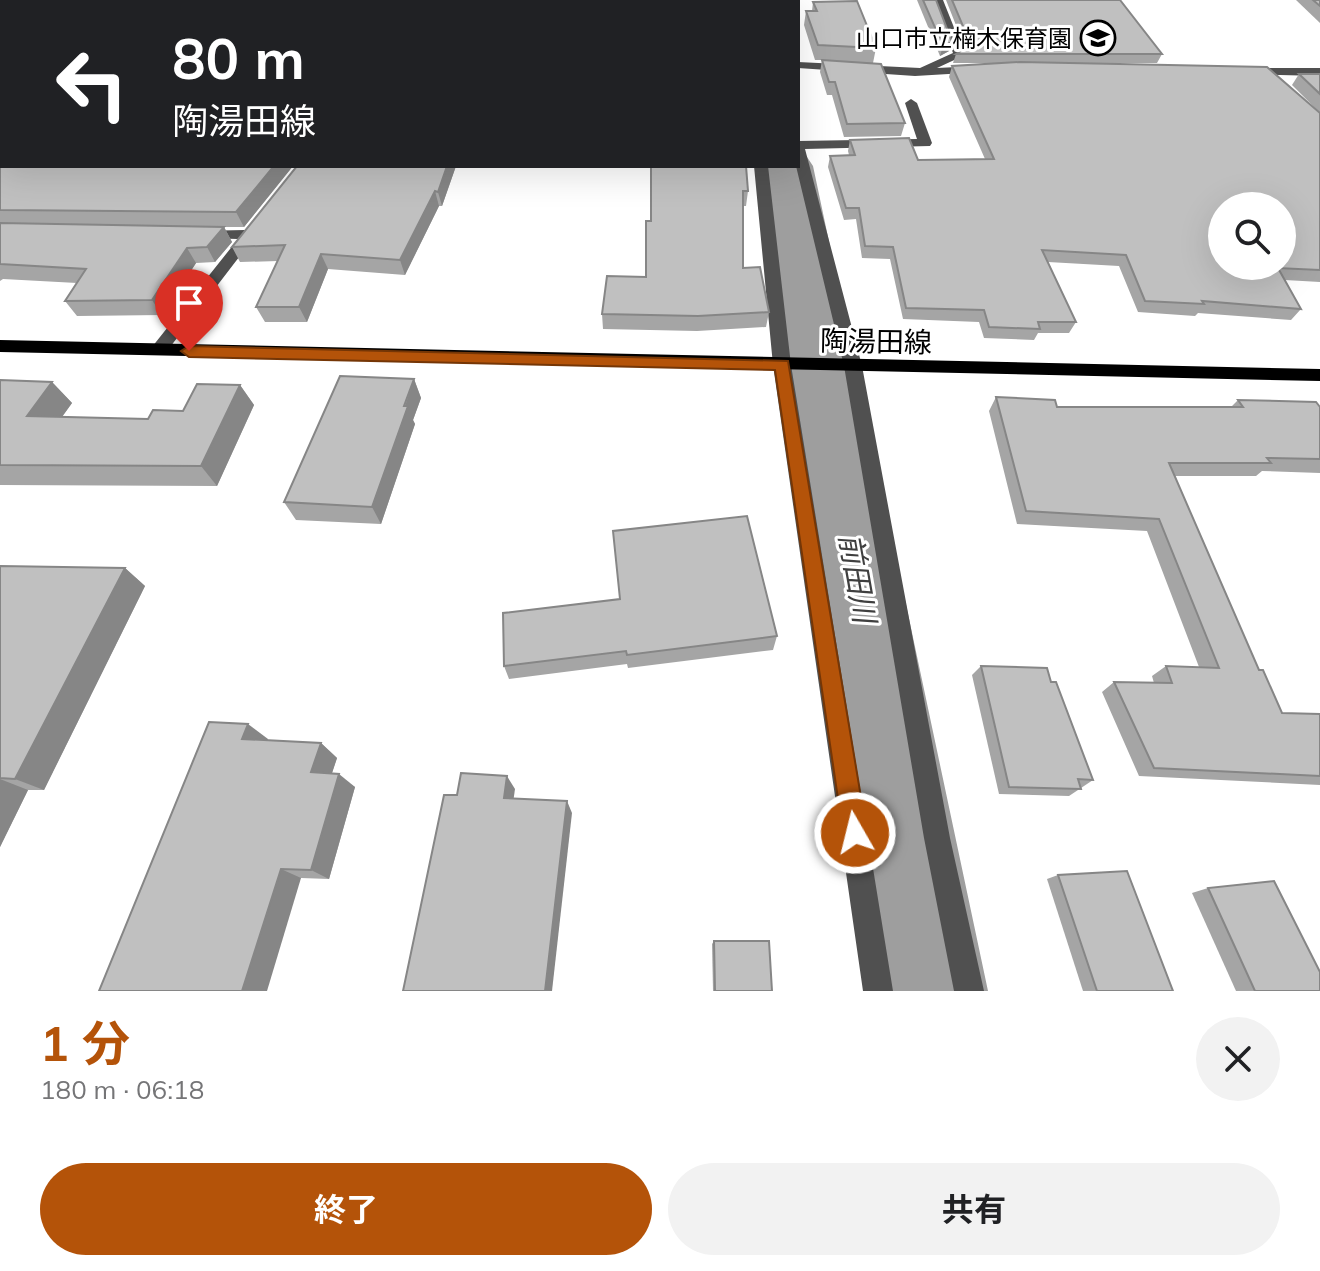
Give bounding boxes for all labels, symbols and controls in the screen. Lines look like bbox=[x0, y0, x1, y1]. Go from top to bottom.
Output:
school or university icon: 山口市立楠木保育園 bbox=[1079, 19, 1117, 57]
text: 80 m bbox=[172, 23, 305, 93]
place label: 山口市立楠木保育園 bbox=[856, 23, 1072, 53]
icon: left bbox=[40, 32, 144, 136]
text: 陶湯田線 bbox=[172, 98, 316, 143]
map controls bbox=[1208, 192, 1296, 280]
button: search bbox=[1208, 192, 1296, 280]
pin bbox=[155, 269, 223, 351]
icon: arrive bbox=[167, 281, 211, 325]
street label: 陶湯田線 bbox=[820, 323, 932, 359]
water label: 前田川 bbox=[831, 530, 885, 629]
position arrow bbox=[813, 791, 897, 875]
text: 1 分 bbox=[40, 1013, 130, 1073]
button: close bbox=[1196, 1017, 1280, 1101]
text: 180 m · 06:18 bbox=[40, 1073, 204, 1106]
button: 終了 bbox=[40, 1163, 652, 1255]
button: 共有 bbox=[668, 1163, 1280, 1255]

